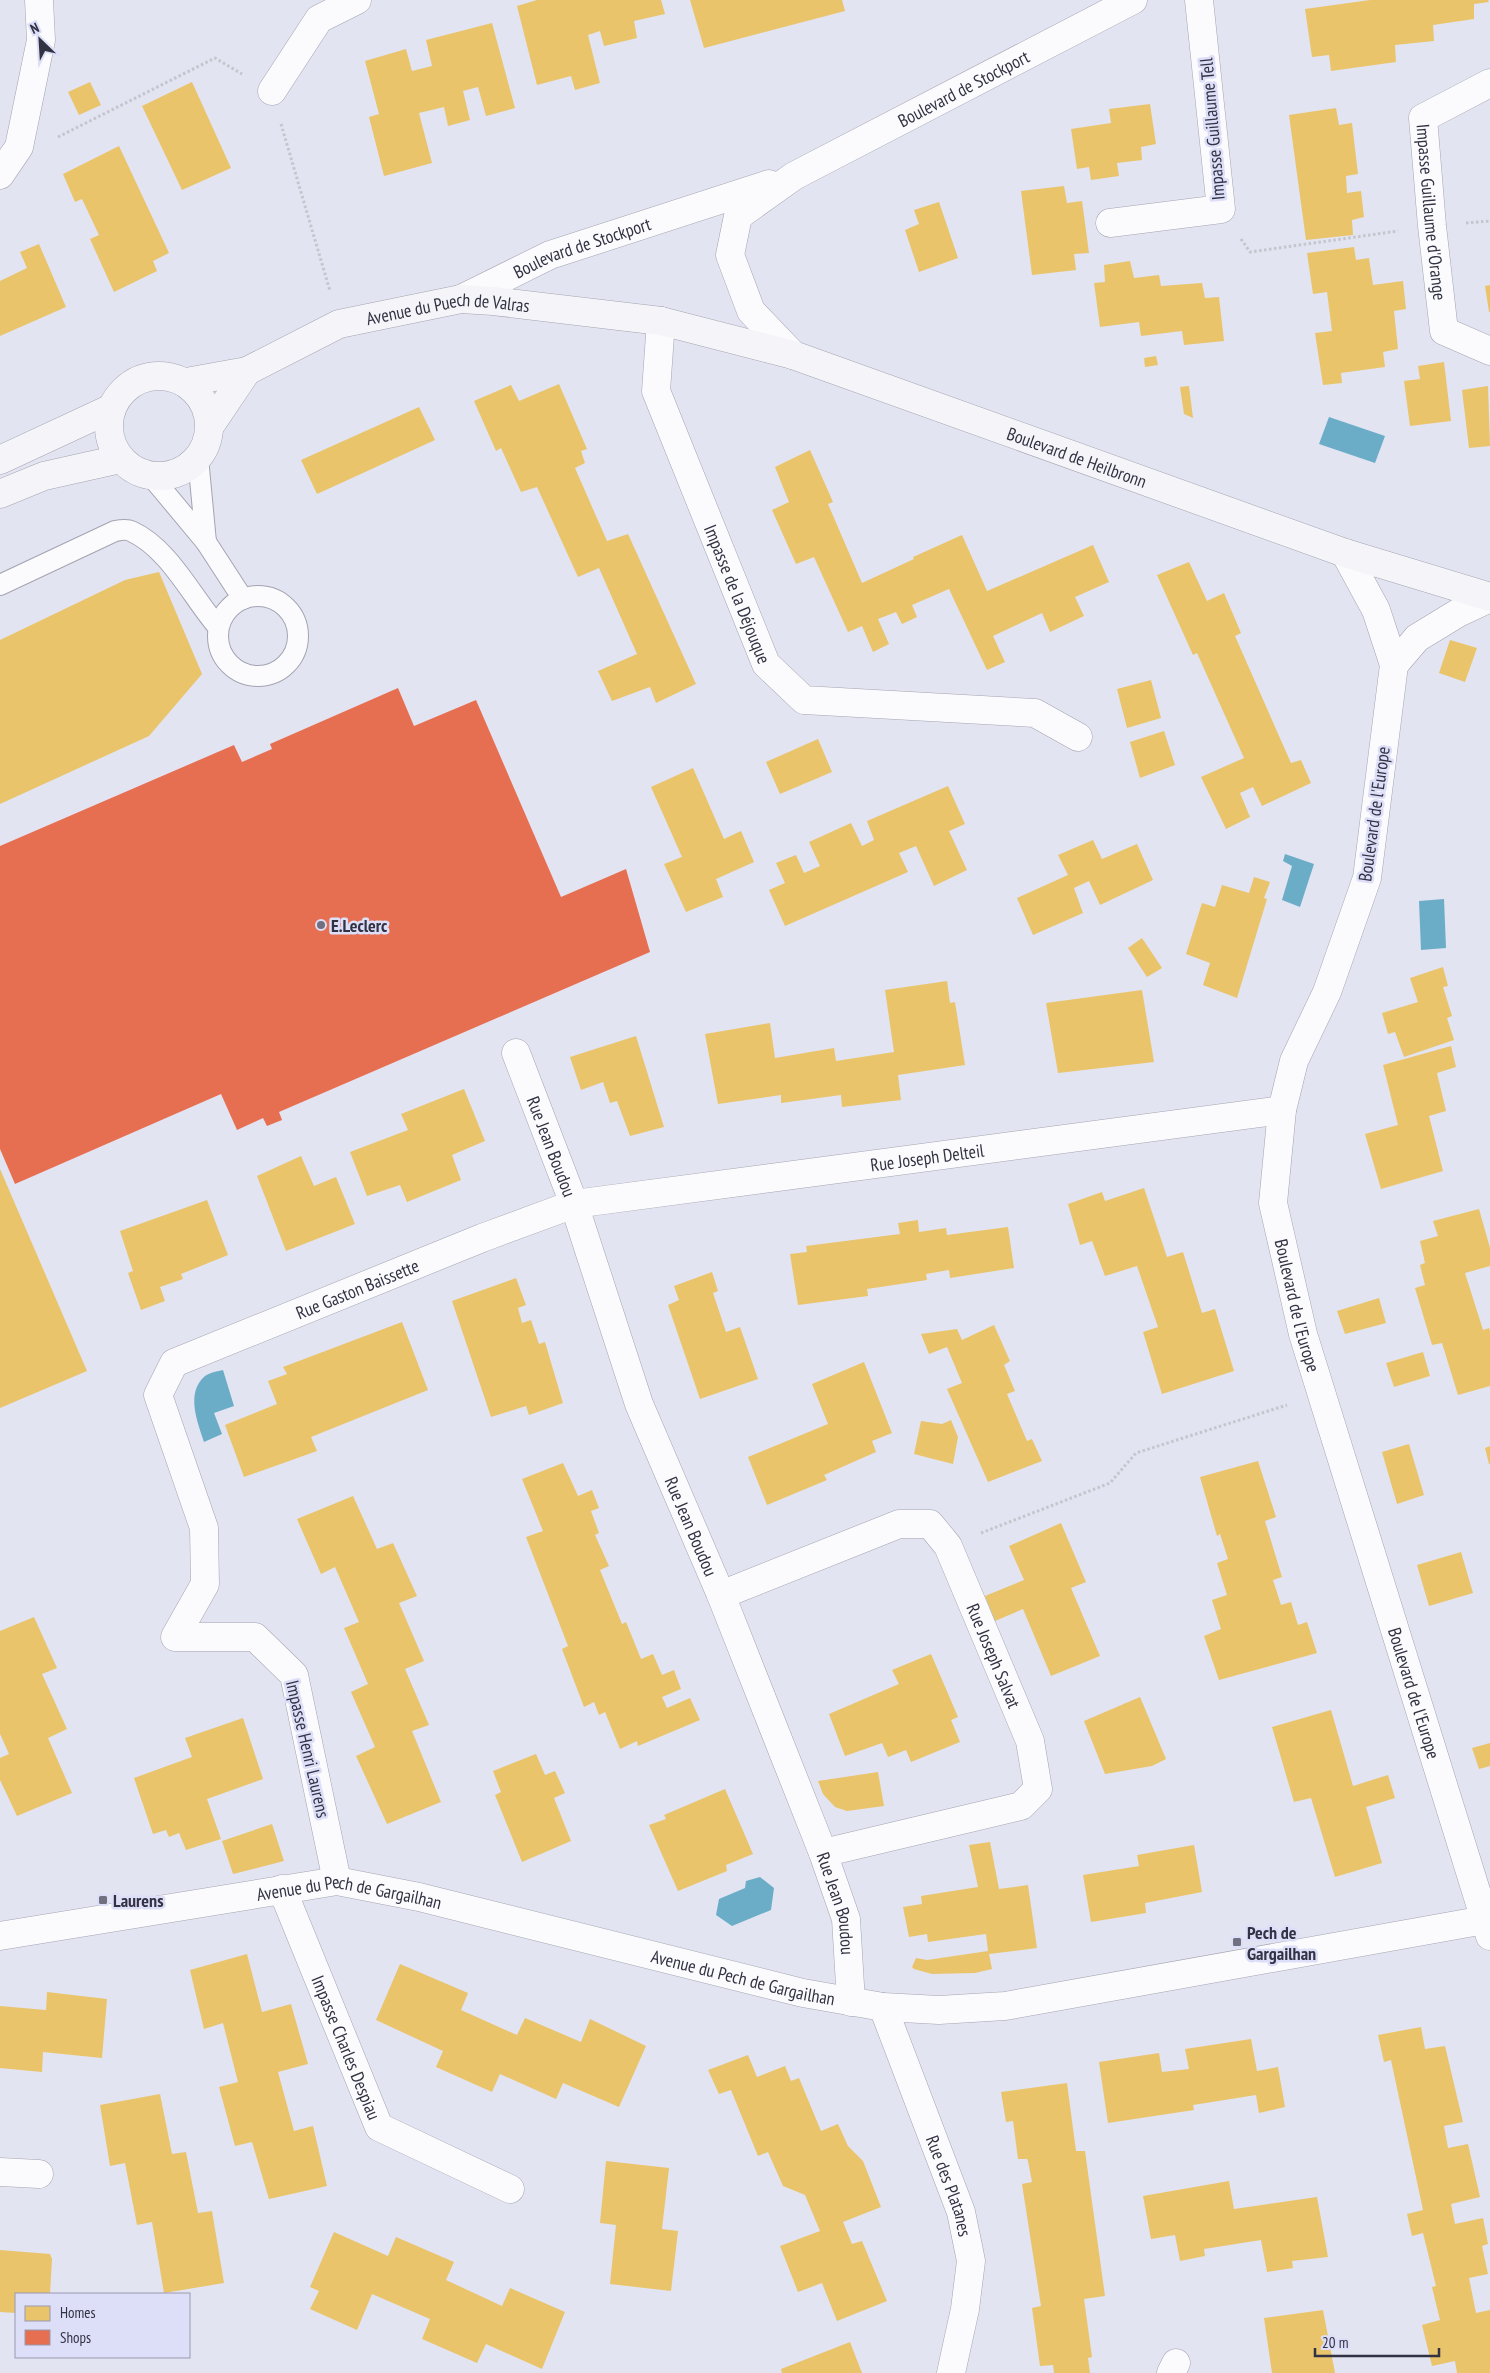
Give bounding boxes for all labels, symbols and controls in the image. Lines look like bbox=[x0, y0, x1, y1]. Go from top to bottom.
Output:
north arrow bbox=[15, 15, 65, 65]
text: N bbox=[27, 18, 42, 38]
street label: Boulevard de Stockport bbox=[894, 45, 1033, 132]
street label: Impasse Guillaume Tell bbox=[1194, 56, 1230, 201]
street label: Impasse Guillaume d'Orange bbox=[1412, 123, 1452, 301]
street label: Boulevard de Stockport bbox=[509, 212, 654, 283]
street label: Avenue du Puech de Valras bbox=[364, 287, 531, 330]
street label: Boulevard de Heilbronn bbox=[1004, 421, 1150, 492]
street label: Impasse de la Déjouque bbox=[699, 521, 776, 667]
street label: Boulevard de l'Europe bbox=[1353, 745, 1395, 883]
place label: E.Leclerc bbox=[331, 914, 388, 937]
marker: E.Leclerc bbox=[315, 919, 327, 931]
street label: Rue Jean Boudou bbox=[522, 1093, 582, 1200]
street label: Rue Joseph Delteil bbox=[869, 1138, 986, 1176]
street label: Boulevard de l'Europe bbox=[1270, 1237, 1326, 1375]
street label: Rue Gaston Baissette bbox=[292, 1253, 422, 1324]
street label: Rue Jean Boudou bbox=[660, 1473, 723, 1579]
street label: Rue Joseph Salvat bbox=[962, 1600, 1026, 1711]
street label: Boulevard de l'Europe bbox=[1383, 1625, 1446, 1762]
street label: Impasse Henri Laurens bbox=[281, 1678, 335, 1820]
street label: Rue Jean Boudou bbox=[812, 1849, 860, 1955]
street label: Avenue du Pech de Gargailhan bbox=[255, 1869, 444, 1914]
place label: Laurens bbox=[113, 1889, 163, 1912]
marker: Laurens bbox=[97, 1894, 109, 1906]
place label: Pech de Gargailhan bbox=[1247, 1921, 1316, 1965]
marker: Pech de Gargailhan bbox=[1231, 1936, 1243, 1948]
street label: Avenue du Pech de Gargailhan bbox=[649, 1944, 837, 2010]
street label: Impasse Charles Despiau bbox=[307, 1972, 386, 2123]
street label: Rue des Platanes bbox=[921, 2132, 977, 2238]
legend bbox=[15, 2293, 190, 2358]
text: Homes bbox=[60, 2303, 96, 2322]
scale bar bbox=[1315, 2326, 1439, 2358]
text: Shops bbox=[60, 2328, 91, 2347]
text: 20 m bbox=[1322, 2333, 1348, 2352]

